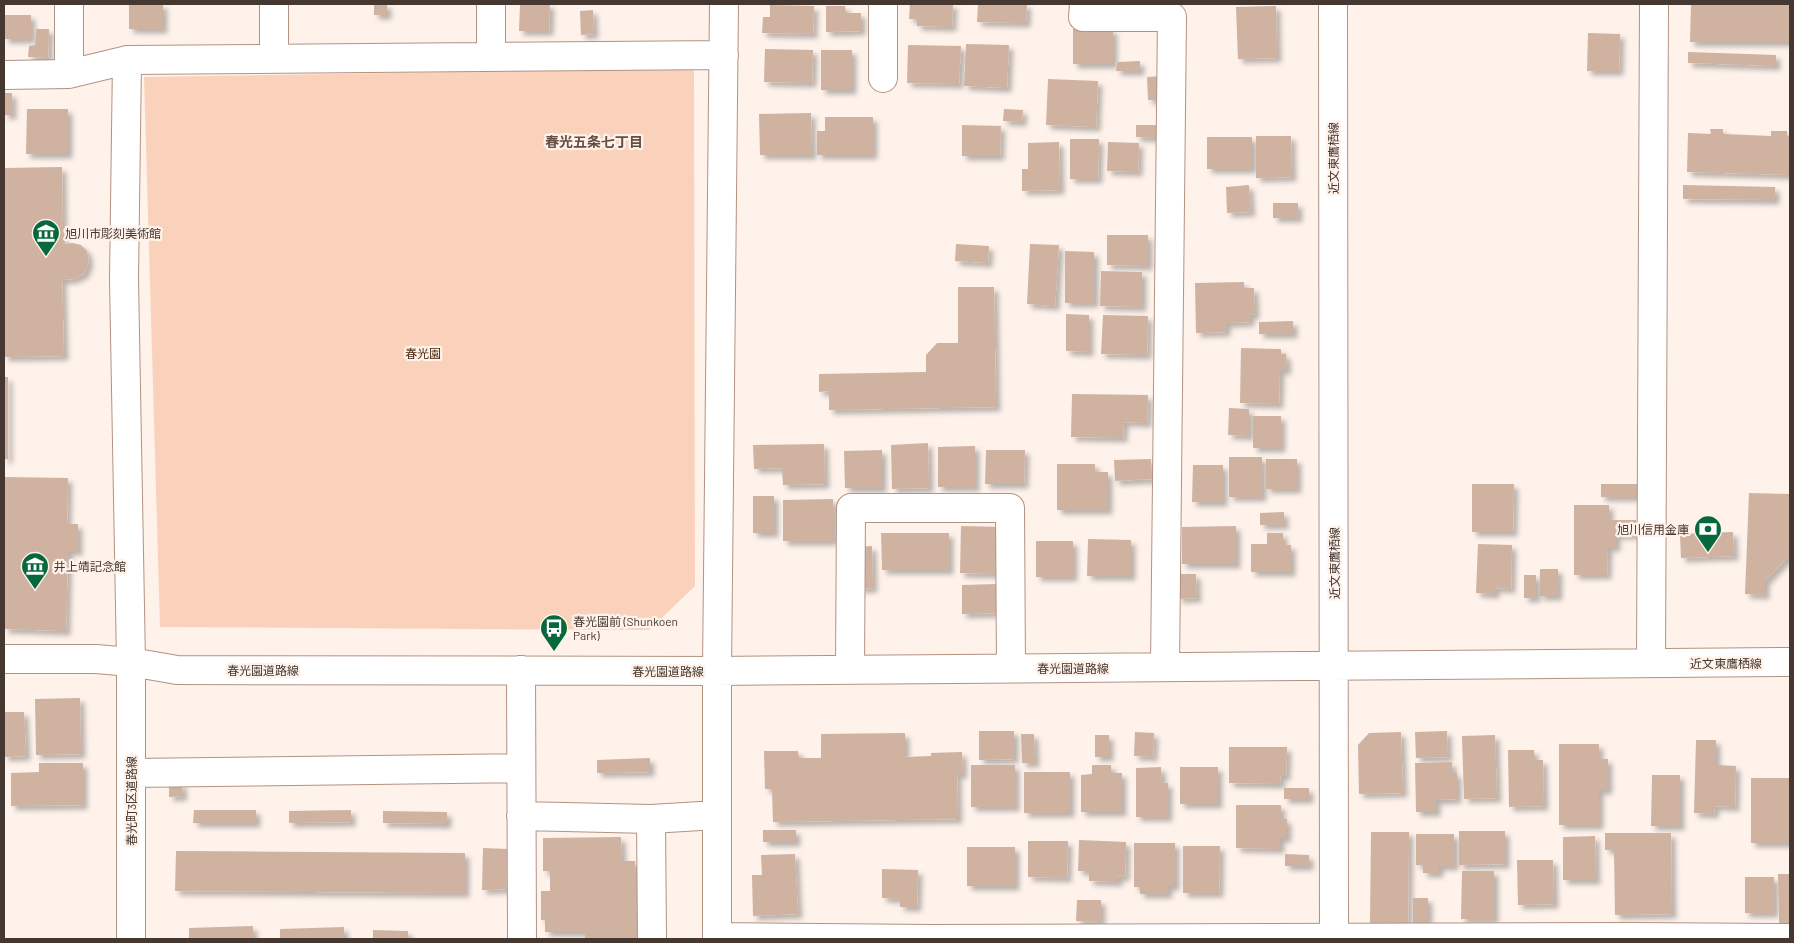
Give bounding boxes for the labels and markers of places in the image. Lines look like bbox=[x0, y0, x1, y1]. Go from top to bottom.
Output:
museum icon: 旭川市彫刻美術館 bbox=[31, 218, 61, 257]
place label: 旭川市彫刻美術館 bbox=[65, 226, 161, 240]
bank icon: 旭川信用金庫 bbox=[1693, 514, 1723, 553]
place label: 旭川信用金庫 bbox=[1617, 522, 1689, 536]
museum icon: 井上靖記念館 bbox=[20, 551, 50, 590]
place label: 井上靖記念館 bbox=[54, 559, 126, 573]
bus stop icon: 春光園前 (Shunkoen Park) bbox=[539, 613, 569, 652]
place label: 春光園前 (Shunkoen Park) bbox=[573, 614, 678, 642]

